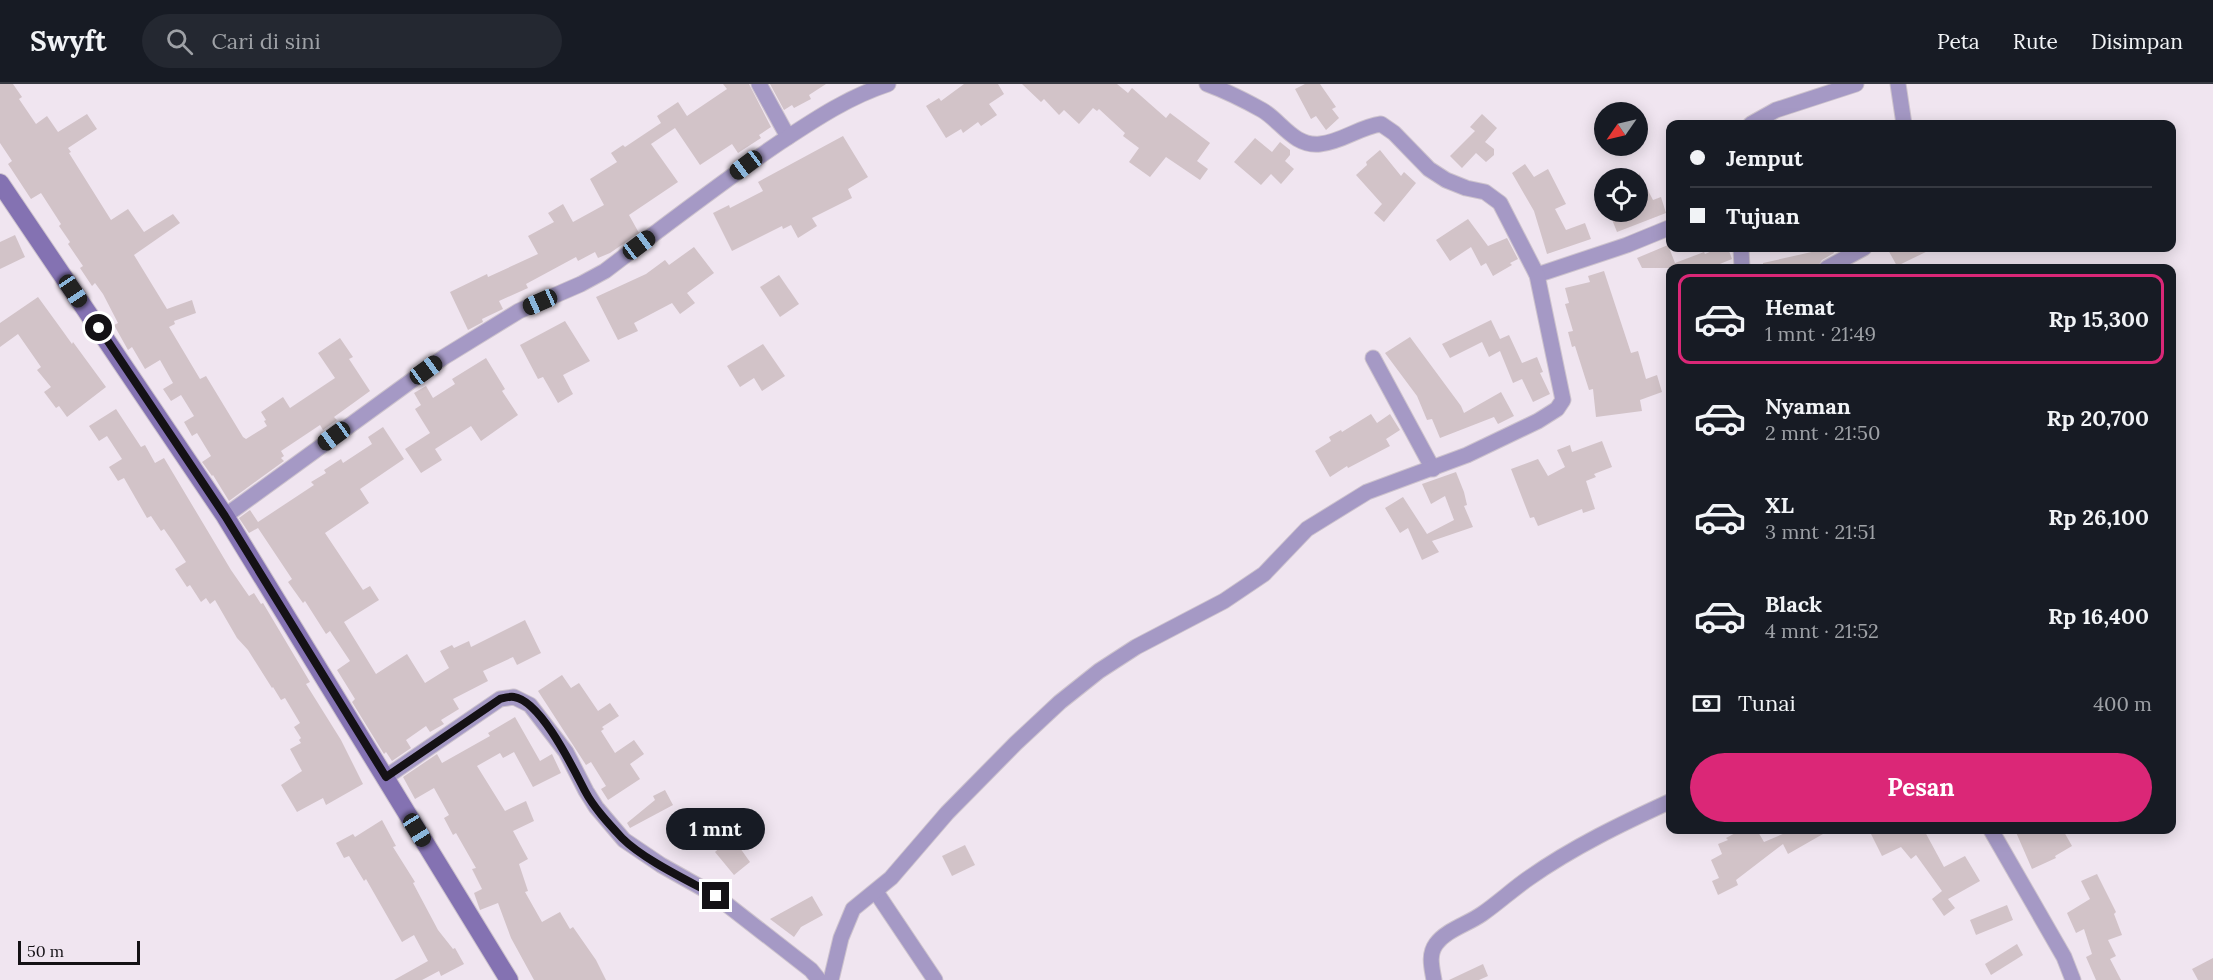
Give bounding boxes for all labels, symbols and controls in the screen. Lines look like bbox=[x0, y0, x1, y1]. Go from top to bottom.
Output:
search box bbox=[142, 14, 562, 68]
text: Swyft bbox=[30, 23, 106, 59]
icon: search bbox=[163, 25, 196, 58]
text: Cari di sini bbox=[211, 27, 321, 55]
text: Peta bbox=[1937, 28, 1980, 55]
text: Rute bbox=[2013, 28, 2058, 55]
text: Disimpan bbox=[2091, 28, 2183, 55]
north arrow bbox=[1594, 102, 1648, 156]
map controls bbox=[1594, 102, 1648, 222]
text: Jemput bbox=[1726, 144, 1803, 172]
car bbox=[726, 147, 766, 183]
button: locate bbox=[1594, 168, 1648, 222]
text: Tujuan bbox=[1726, 202, 1800, 230]
car bbox=[619, 227, 659, 263]
car bbox=[55, 271, 91, 311]
car bbox=[520, 286, 560, 318]
icon: car bbox=[1693, 292, 1747, 346]
text: Hemat bbox=[1765, 293, 1835, 321]
text: Rp 15,300 bbox=[2048, 305, 2149, 333]
route start bbox=[85, 314, 112, 341]
text: 1 mnt · 21:49 bbox=[1765, 321, 1876, 346]
car bbox=[406, 352, 446, 388]
icon: car bbox=[1693, 391, 1747, 445]
text: Nyaman bbox=[1765, 392, 1851, 420]
text: Rp 20,700 bbox=[2047, 404, 2149, 432]
car bbox=[314, 418, 354, 454]
text: 2 mnt · 21:50 bbox=[1765, 420, 1880, 445]
icon: car bbox=[1693, 490, 1747, 544]
text: XL bbox=[1765, 491, 1794, 519]
text: Rp 26,100 bbox=[2048, 503, 2149, 531]
text: 3 mnt · 21:51 bbox=[1765, 519, 1876, 544]
icon: car bbox=[1693, 589, 1747, 643]
text: Black bbox=[1765, 590, 1822, 618]
text: Rp 16,400 bbox=[2048, 602, 2149, 630]
text: 4 mnt · 21:52 bbox=[1765, 618, 1879, 643]
icon: cash bbox=[1690, 687, 1723, 720]
text: Tunai bbox=[1738, 689, 1796, 717]
text: 400 m bbox=[2093, 691, 2152, 716]
button: Pesan bbox=[1690, 753, 2152, 822]
callout: 1 mnt bbox=[666, 809, 766, 851]
car bbox=[400, 810, 434, 850]
text: 1 mnt bbox=[689, 816, 742, 841]
route end bbox=[702, 882, 729, 909]
scale bar bbox=[18, 938, 140, 966]
text: 50 m bbox=[27, 941, 64, 961]

